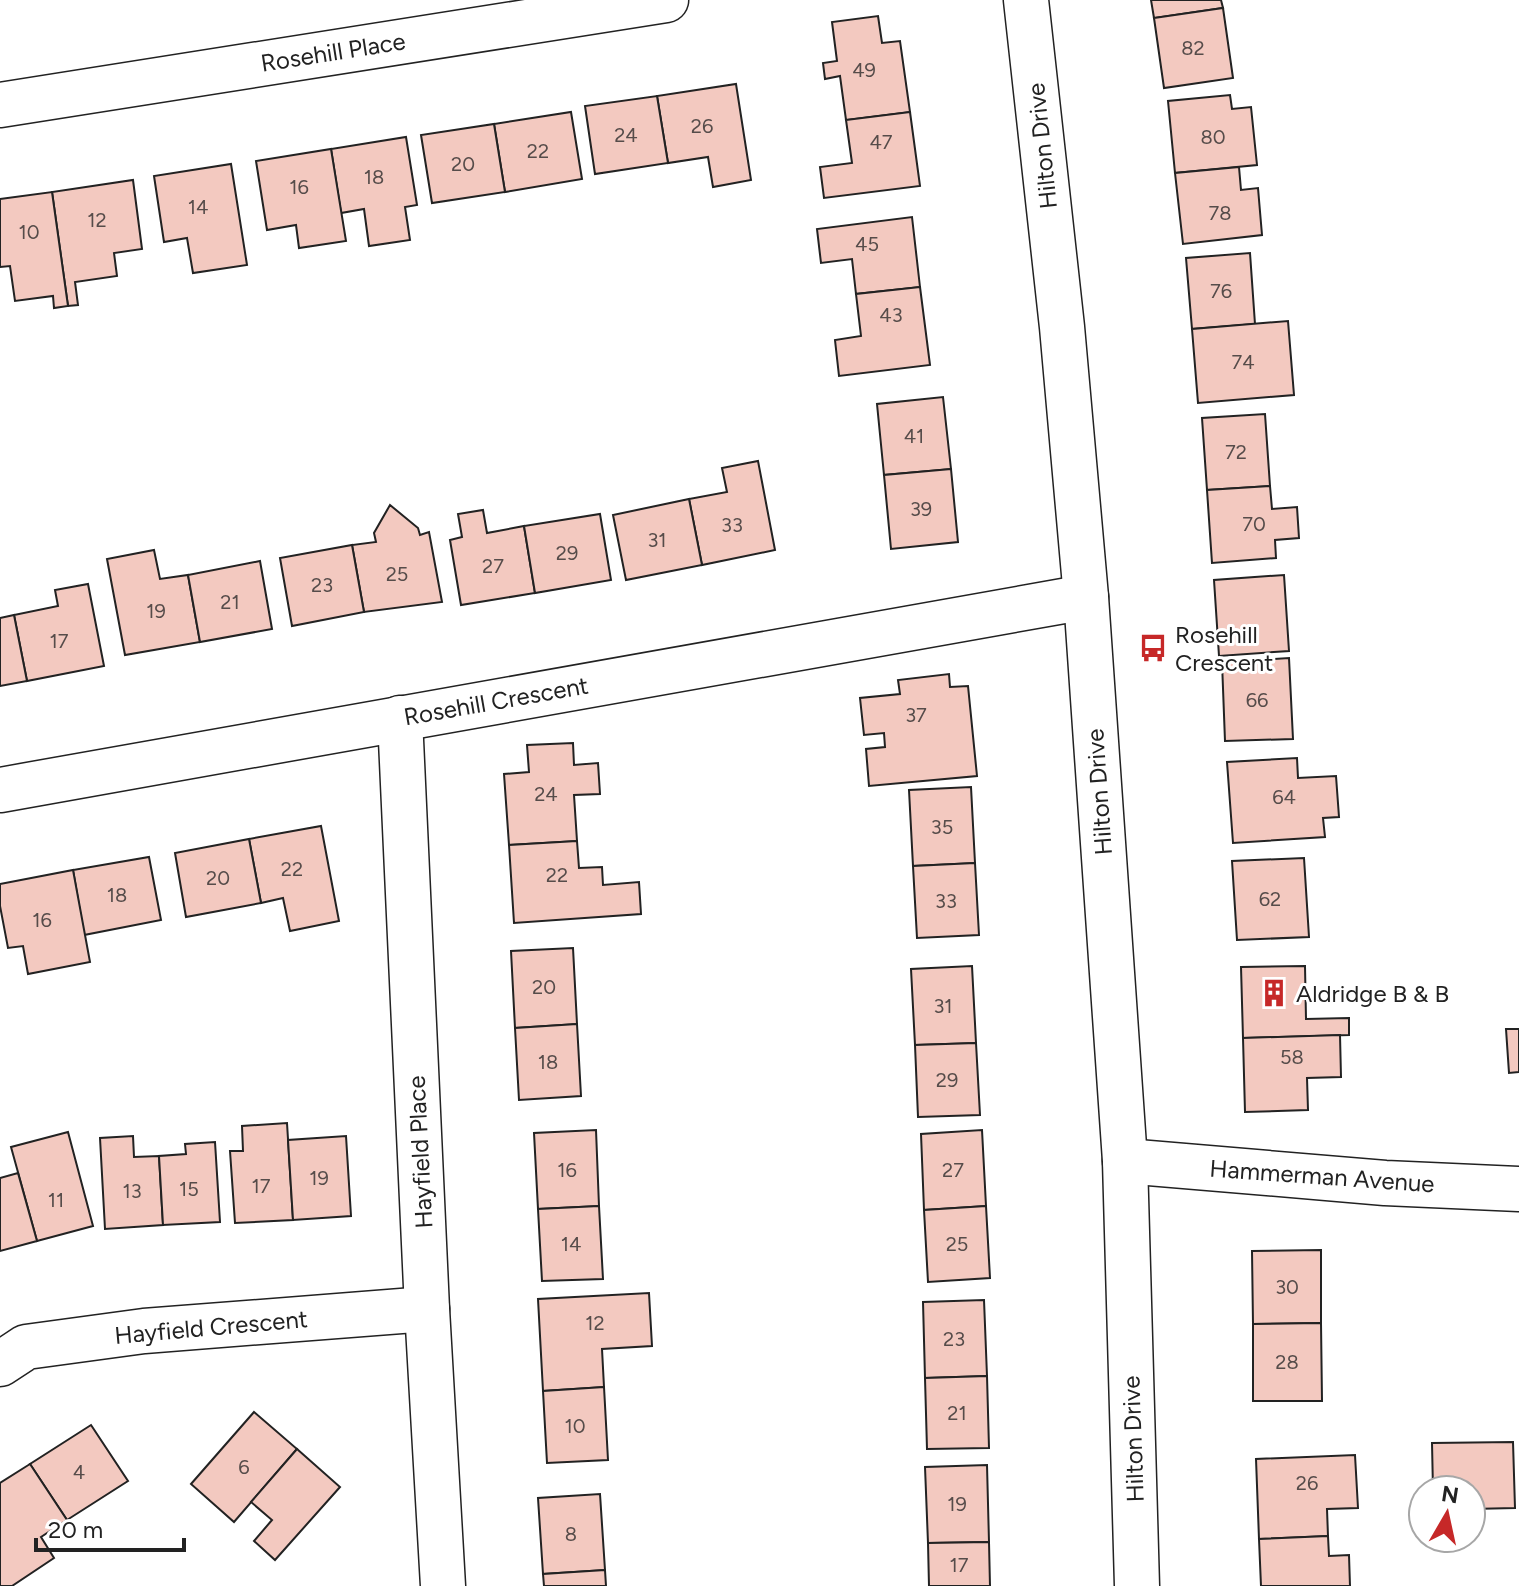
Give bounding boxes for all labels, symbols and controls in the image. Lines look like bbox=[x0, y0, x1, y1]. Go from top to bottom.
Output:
street label: Rosehill Place bbox=[259, 26, 407, 78]
house number: 82 bbox=[1181, 36, 1205, 60]
house number: 49 bbox=[852, 58, 876, 82]
street label: Hilton Drive bbox=[1021, 82, 1063, 210]
house number: 26 bbox=[691, 114, 713, 138]
house number: 24 bbox=[614, 123, 638, 147]
house number: 80 bbox=[1200, 125, 1226, 149]
house number: 47 bbox=[869, 130, 893, 154]
house number: 22 bbox=[527, 139, 549, 163]
house number: 20 bbox=[451, 152, 475, 176]
house number: 18 bbox=[364, 165, 384, 189]
house number: 16 bbox=[289, 175, 309, 199]
house number: 14 bbox=[188, 195, 208, 219]
house number: 78 bbox=[1208, 201, 1232, 225]
house number: 12 bbox=[87, 208, 107, 232]
house number: 10 bbox=[18, 220, 40, 244]
house number: 45 bbox=[855, 232, 879, 256]
house number: 76 bbox=[1210, 279, 1232, 303]
house number: 43 bbox=[879, 303, 903, 327]
house number: 74 bbox=[1231, 350, 1255, 374]
house number: 41 bbox=[904, 424, 924, 448]
house number: 72 bbox=[1225, 440, 1247, 464]
house number: 39 bbox=[910, 497, 932, 521]
house number: 70 bbox=[1242, 512, 1266, 536]
house number: 33 bbox=[721, 513, 743, 537]
house number: 31 bbox=[647, 528, 667, 552]
house number: 29 bbox=[556, 541, 578, 565]
house number: 27 bbox=[482, 554, 504, 578]
house number: 25 bbox=[386, 562, 408, 586]
house number: 23 bbox=[311, 573, 333, 597]
house number: 21 bbox=[220, 590, 240, 614]
house number: 19 bbox=[146, 599, 166, 623]
place label: Rosehill Crescent bbox=[1175, 620, 1273, 677]
house number: 17 bbox=[50, 629, 69, 653]
bus stop icon: Rosehill Crescent bbox=[1138, 633, 1168, 663]
street label: Rosehill Crescent bbox=[401, 670, 591, 732]
house number: 66 bbox=[1246, 688, 1268, 712]
house number: 37 bbox=[905, 703, 927, 727]
street label: Hilton Drive bbox=[1080, 728, 1118, 856]
house number: 24 bbox=[534, 782, 558, 806]
house number: 64 bbox=[1272, 785, 1296, 809]
house number: 35 bbox=[931, 815, 953, 839]
house number: 22 bbox=[281, 857, 303, 881]
house number: 22 bbox=[546, 863, 568, 887]
house number: 20 bbox=[206, 866, 230, 890]
house number: 18 bbox=[107, 883, 127, 907]
house number: 62 bbox=[1259, 887, 1281, 911]
house number: 33 bbox=[935, 889, 957, 913]
house number: 16 bbox=[32, 908, 52, 932]
house number: 20 bbox=[532, 975, 556, 999]
building icon: Aldridge B & B bbox=[1259, 978, 1289, 1008]
place label: Aldridge B & B bbox=[1296, 979, 1449, 1008]
house number: 31 bbox=[933, 994, 953, 1018]
house number: 58 bbox=[1280, 1045, 1304, 1069]
house number: 18 bbox=[538, 1050, 558, 1074]
house number: 29 bbox=[936, 1068, 958, 1092]
street label: Hayfield Place bbox=[402, 1075, 438, 1229]
street label: Hammerman Avenue bbox=[1209, 1154, 1435, 1198]
house number: 16 bbox=[557, 1158, 577, 1182]
house number: 27 bbox=[942, 1158, 964, 1182]
house number: 19 bbox=[309, 1166, 329, 1190]
house number: 17 bbox=[252, 1174, 271, 1198]
house number: 15 bbox=[179, 1177, 199, 1201]
house number: 13 bbox=[122, 1179, 142, 1203]
house number: 11 bbox=[48, 1188, 64, 1212]
house number: 14 bbox=[561, 1232, 581, 1256]
house number: 25 bbox=[946, 1232, 968, 1256]
house number: 30 bbox=[1275, 1275, 1299, 1299]
street label: Hayfield Crescent bbox=[113, 1304, 309, 1350]
house number: 12 bbox=[585, 1311, 605, 1335]
house number: 23 bbox=[943, 1327, 965, 1351]
house number: 28 bbox=[1275, 1350, 1299, 1374]
street label: Hilton Drive bbox=[1116, 1375, 1150, 1503]
house number: 21 bbox=[947, 1401, 967, 1425]
house number: 10 bbox=[564, 1414, 586, 1438]
house number: 6 bbox=[238, 1455, 250, 1479]
house number: 4 bbox=[73, 1460, 85, 1484]
house number: 26 bbox=[1296, 1471, 1318, 1495]
north arrow bbox=[1407, 1474, 1487, 1554]
text: N bbox=[1440, 1480, 1461, 1509]
house number: 19 bbox=[947, 1492, 967, 1516]
scale bar bbox=[36, 1502, 184, 1552]
text: 20 m bbox=[48, 1515, 103, 1544]
house number: 8 bbox=[565, 1522, 577, 1546]
house number: 17 bbox=[950, 1553, 969, 1577]

